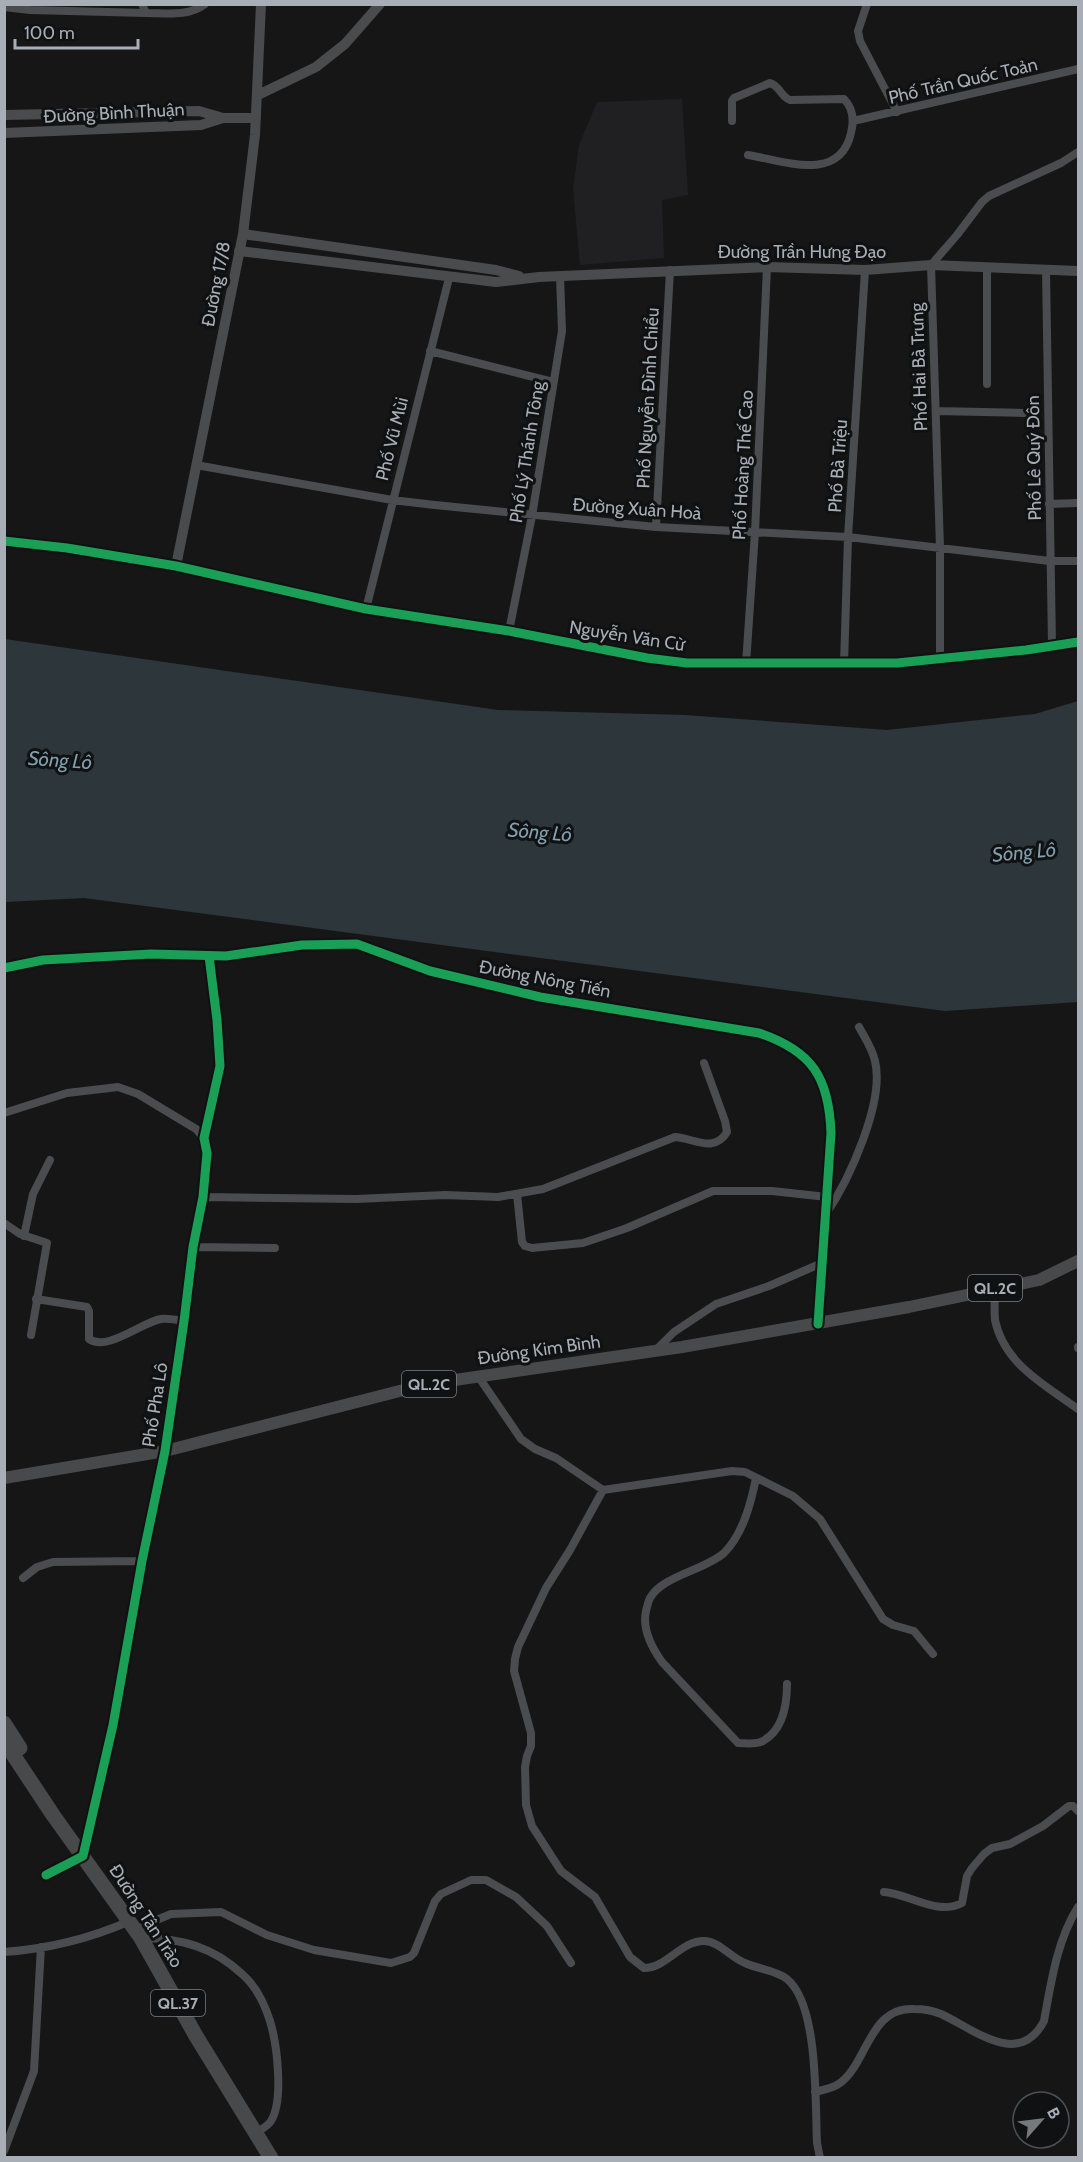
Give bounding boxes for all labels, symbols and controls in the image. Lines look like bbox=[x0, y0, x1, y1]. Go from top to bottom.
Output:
scale bar bbox=[15, 12, 138, 50]
text: 100 m bbox=[24, 22, 75, 44]
street label: Phố Trần Quốc Toản bbox=[886, 53, 1040, 109]
street label: Đường Bình Thuận bbox=[43, 98, 185, 128]
street label: Đường 17/8 bbox=[197, 240, 235, 328]
street label: Đường Trần Hưng Đạo bbox=[718, 241, 886, 263]
street label: Phố Hai Bà Trưng bbox=[906, 301, 932, 432]
street label: Phố Nguyễn Đình Chiểu bbox=[632, 307, 664, 489]
street label: Phố Lý Thánh Tông bbox=[505, 378, 549, 525]
street label: Phố Hoàng Thế Cao bbox=[728, 389, 758, 541]
street label: Phố Vũ Mùi bbox=[371, 395, 413, 483]
street label: Phố Lê Quý Đôn bbox=[1022, 395, 1046, 521]
street label: Phố Bà Triệu bbox=[824, 419, 852, 513]
street label: Đường Xuân Hoà bbox=[572, 494, 702, 524]
street label: Nguyễn Văn Cừ bbox=[568, 616, 688, 656]
water label: Sông Lô bbox=[27, 746, 93, 774]
water label: Sông Lô bbox=[507, 817, 573, 847]
water label: Sông Lô bbox=[991, 837, 1057, 867]
street label: Đường Nông Tiến bbox=[477, 955, 613, 1003]
road number: QL.2C bbox=[968, 1275, 1022, 1301]
street label: Đường Kim Bình bbox=[476, 1330, 602, 1370]
street label: Phố Pha Lô bbox=[137, 1361, 173, 1449]
road number: QL.2C bbox=[402, 1371, 456, 1397]
street label: Đường Tân Trào bbox=[104, 1860, 188, 1972]
road number: QL.37 bbox=[151, 1990, 205, 2016]
north arrow bbox=[1011, 2090, 1071, 2150]
text: B bbox=[1043, 2104, 1065, 2122]

